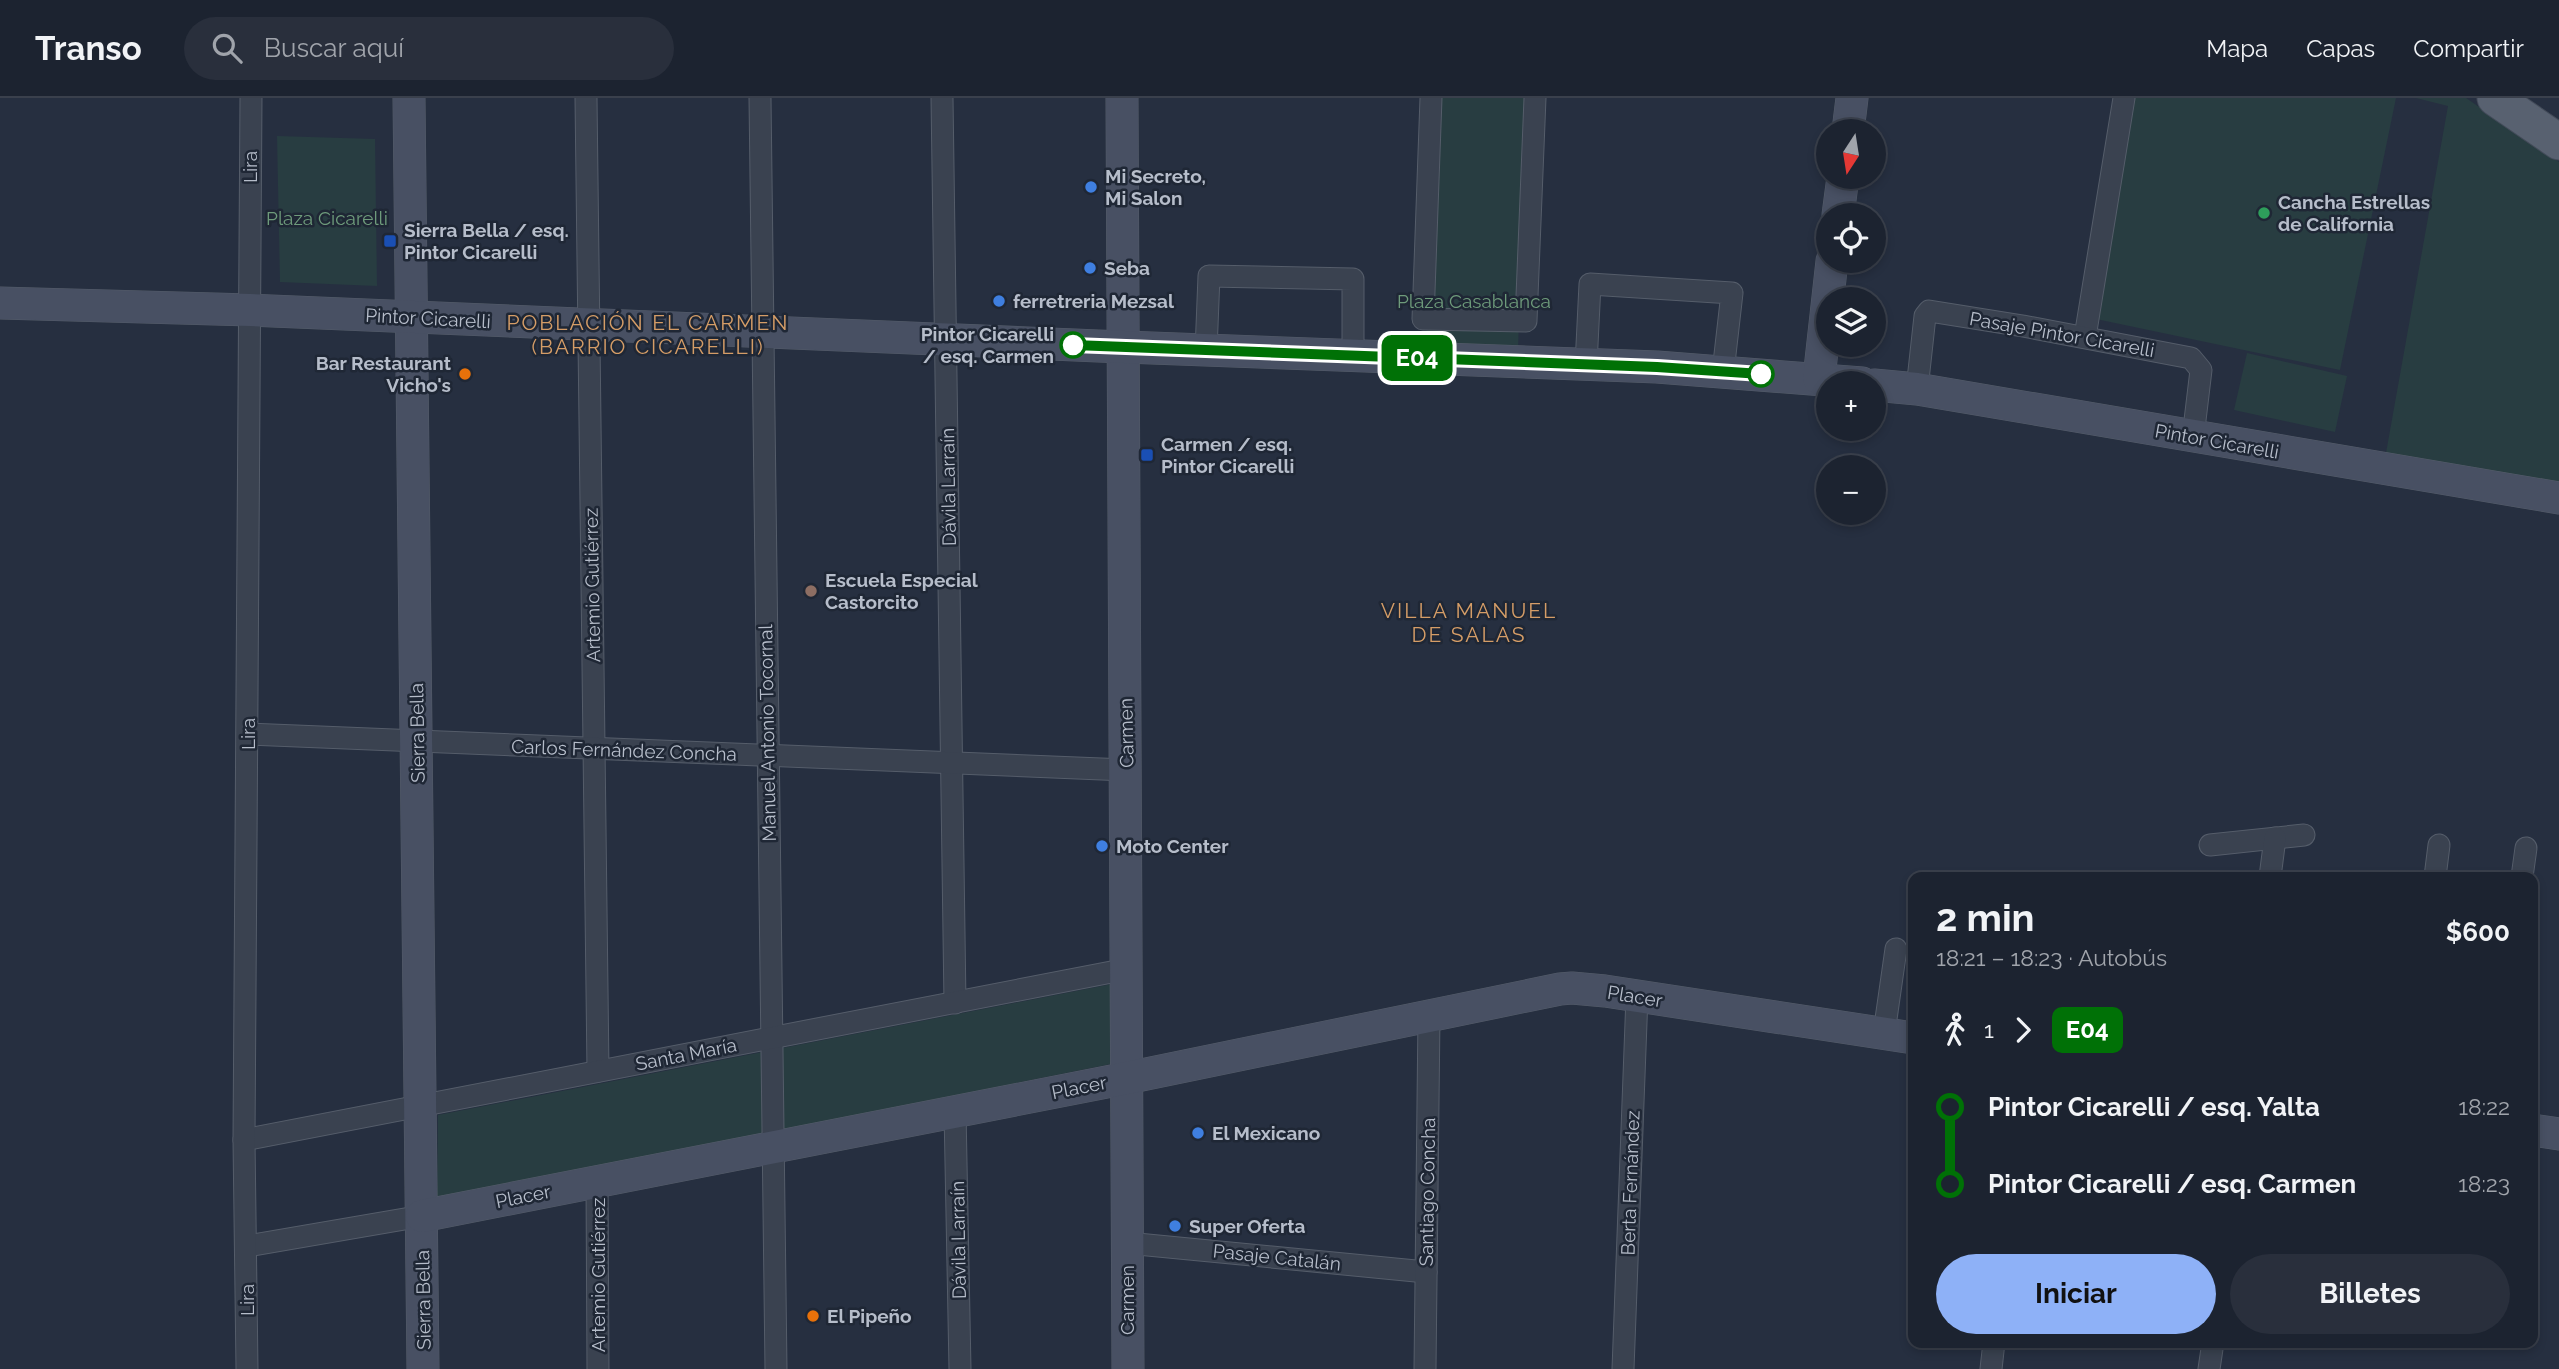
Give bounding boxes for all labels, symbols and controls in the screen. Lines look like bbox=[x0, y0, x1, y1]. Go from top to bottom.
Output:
search box bbox=[184, 17, 674, 80]
text: Transo bbox=[35, 29, 142, 68]
icon: search bbox=[208, 29, 246, 67]
text: Buscar aquí bbox=[264, 33, 404, 63]
text: Mapa bbox=[2206, 34, 2268, 63]
text: Capas bbox=[2306, 34, 2375, 63]
text: Compartir bbox=[2413, 34, 2524, 63]
north arrow bbox=[1816, 119, 1886, 189]
map controls bbox=[1816, 119, 1886, 525]
street label: Lira bbox=[239, 151, 261, 183]
place label: Mi Secreto, Mi Salon bbox=[1105, 165, 1206, 209]
marker: Mi Secreto, Mi Salon bbox=[1083, 179, 1099, 195]
place label: Cancha Estrellas de California bbox=[2278, 191, 2430, 235]
button: locate bbox=[1816, 203, 1886, 273]
marker: Cancha Estrellas de California bbox=[2256, 205, 2272, 221]
park label: Plaza Cicarelli bbox=[266, 207, 388, 229]
place label: Sierra Bella / esq. Pintor Cicarelli bbox=[404, 219, 569, 263]
marker: Sierra Bella / esq. Pintor Cicarelli bbox=[382, 233, 398, 249]
place label: Seba bbox=[1104, 257, 1150, 279]
marker: Seba bbox=[1082, 260, 1098, 276]
button: layers bbox=[1816, 287, 1886, 357]
place label: ferretreria Mezsal bbox=[1013, 290, 1175, 312]
park label: Plaza Casablanca bbox=[1397, 290, 1551, 312]
marker: ferretreria Mezsal bbox=[991, 293, 1007, 309]
street label: Pintor Cicarelli bbox=[365, 304, 491, 332]
street label: Pasaje Pintor Cicarelli bbox=[1968, 307, 2156, 361]
district label: POBLACIÓN EL CARMEN (BARRIO CICARELLI) bbox=[507, 310, 789, 359]
place label: Pintor Cicarelli / esq. Carmen bbox=[921, 323, 1054, 367]
marker: Pintor Cicarelli / esq. Carmen bbox=[1060, 332, 1086, 358]
line badge: E04 bbox=[1377, 335, 1457, 381]
text: E04 bbox=[1396, 343, 1438, 372]
place label: Bar Restaurant Vicho's bbox=[316, 352, 452, 396]
unlabelled marker bbox=[1748, 361, 1774, 387]
marker: Bar Restaurant Vicho's bbox=[457, 366, 473, 382]
button: + bbox=[1816, 371, 1886, 441]
street label: Pintor Cicarelli bbox=[2153, 419, 2281, 463]
street label: Dávila Larraín bbox=[936, 428, 960, 546]
place label: Carmen / esq. Pintor Cicarelli bbox=[1161, 433, 1294, 477]
marker: Carmen / esq. Pintor Cicarelli bbox=[1139, 447, 1155, 463]
button: − bbox=[1816, 455, 1886, 525]
street label: Artemio Gutiérrez bbox=[580, 508, 604, 662]
place label: Escuela Especial Castorcito bbox=[825, 569, 979, 613]
marker: Escuela Especial Castorcito bbox=[803, 583, 819, 599]
district label: VILLA MANUEL DE SALAS bbox=[1381, 598, 1557, 647]
street label: Manuel Antonio Tocornal bbox=[754, 623, 780, 842]
street label: Sierra Bella bbox=[405, 683, 429, 783]
street label: Carmen bbox=[1114, 698, 1138, 768]
street label: Lira bbox=[237, 718, 259, 750]
street label: Carlos Fernández Concha bbox=[511, 735, 737, 765]
place label: Moto Center bbox=[1116, 835, 1229, 857]
marker: Moto Center bbox=[1094, 838, 1110, 854]
text: 2 min bbox=[1936, 895, 2035, 940]
text: $600 bbox=[2446, 917, 2510, 947]
text: 18:21 – 18:23 · Autobús bbox=[1936, 944, 2167, 971]
street label: Placer bbox=[1606, 981, 1664, 1011]
icon: walk bbox=[1936, 1011, 1974, 1049]
icon: forward bbox=[2004, 1011, 2042, 1049]
text: E04 bbox=[2066, 1015, 2109, 1044]
text: 1 bbox=[1984, 1016, 1994, 1043]
street label: Santa María bbox=[634, 1033, 738, 1075]
street label: Placer bbox=[1050, 1071, 1109, 1103]
text: Pintor Cicarelli / esq. Yalta bbox=[1988, 1092, 2320, 1122]
text: 18:22 bbox=[2458, 1093, 2510, 1120]
street label: Berta Fernández bbox=[1616, 1110, 1644, 1256]
street label: Santiago Concha bbox=[1415, 1117, 1439, 1267]
place label: El Mexicano bbox=[1212, 1122, 1320, 1144]
marker: El Mexicano bbox=[1190, 1125, 1206, 1141]
text: Pintor Cicarelli / esq. Carmen bbox=[1988, 1169, 2356, 1199]
text: 18:23 bbox=[2458, 1170, 2510, 1197]
street label: Placer bbox=[494, 1180, 553, 1212]
street label: Dávila Larraín bbox=[946, 1181, 970, 1299]
street label: Artemio Gutiérrez bbox=[587, 1198, 609, 1352]
place label: Super Oferta bbox=[1189, 1215, 1306, 1237]
marker: Super Oferta bbox=[1167, 1218, 1183, 1234]
street label: Pasaje Catalán bbox=[1212, 1239, 1342, 1275]
street label: Sierra Bella bbox=[411, 1250, 435, 1350]
button: Iniciar bbox=[1936, 1254, 2216, 1334]
button: Billetes bbox=[2230, 1254, 2510, 1334]
street label: Carmen bbox=[1116, 1265, 1138, 1335]
street label: Lira bbox=[236, 1284, 258, 1316]
place label: El Pipeño bbox=[827, 1305, 912, 1327]
marker: El Pipeño bbox=[805, 1308, 821, 1324]

